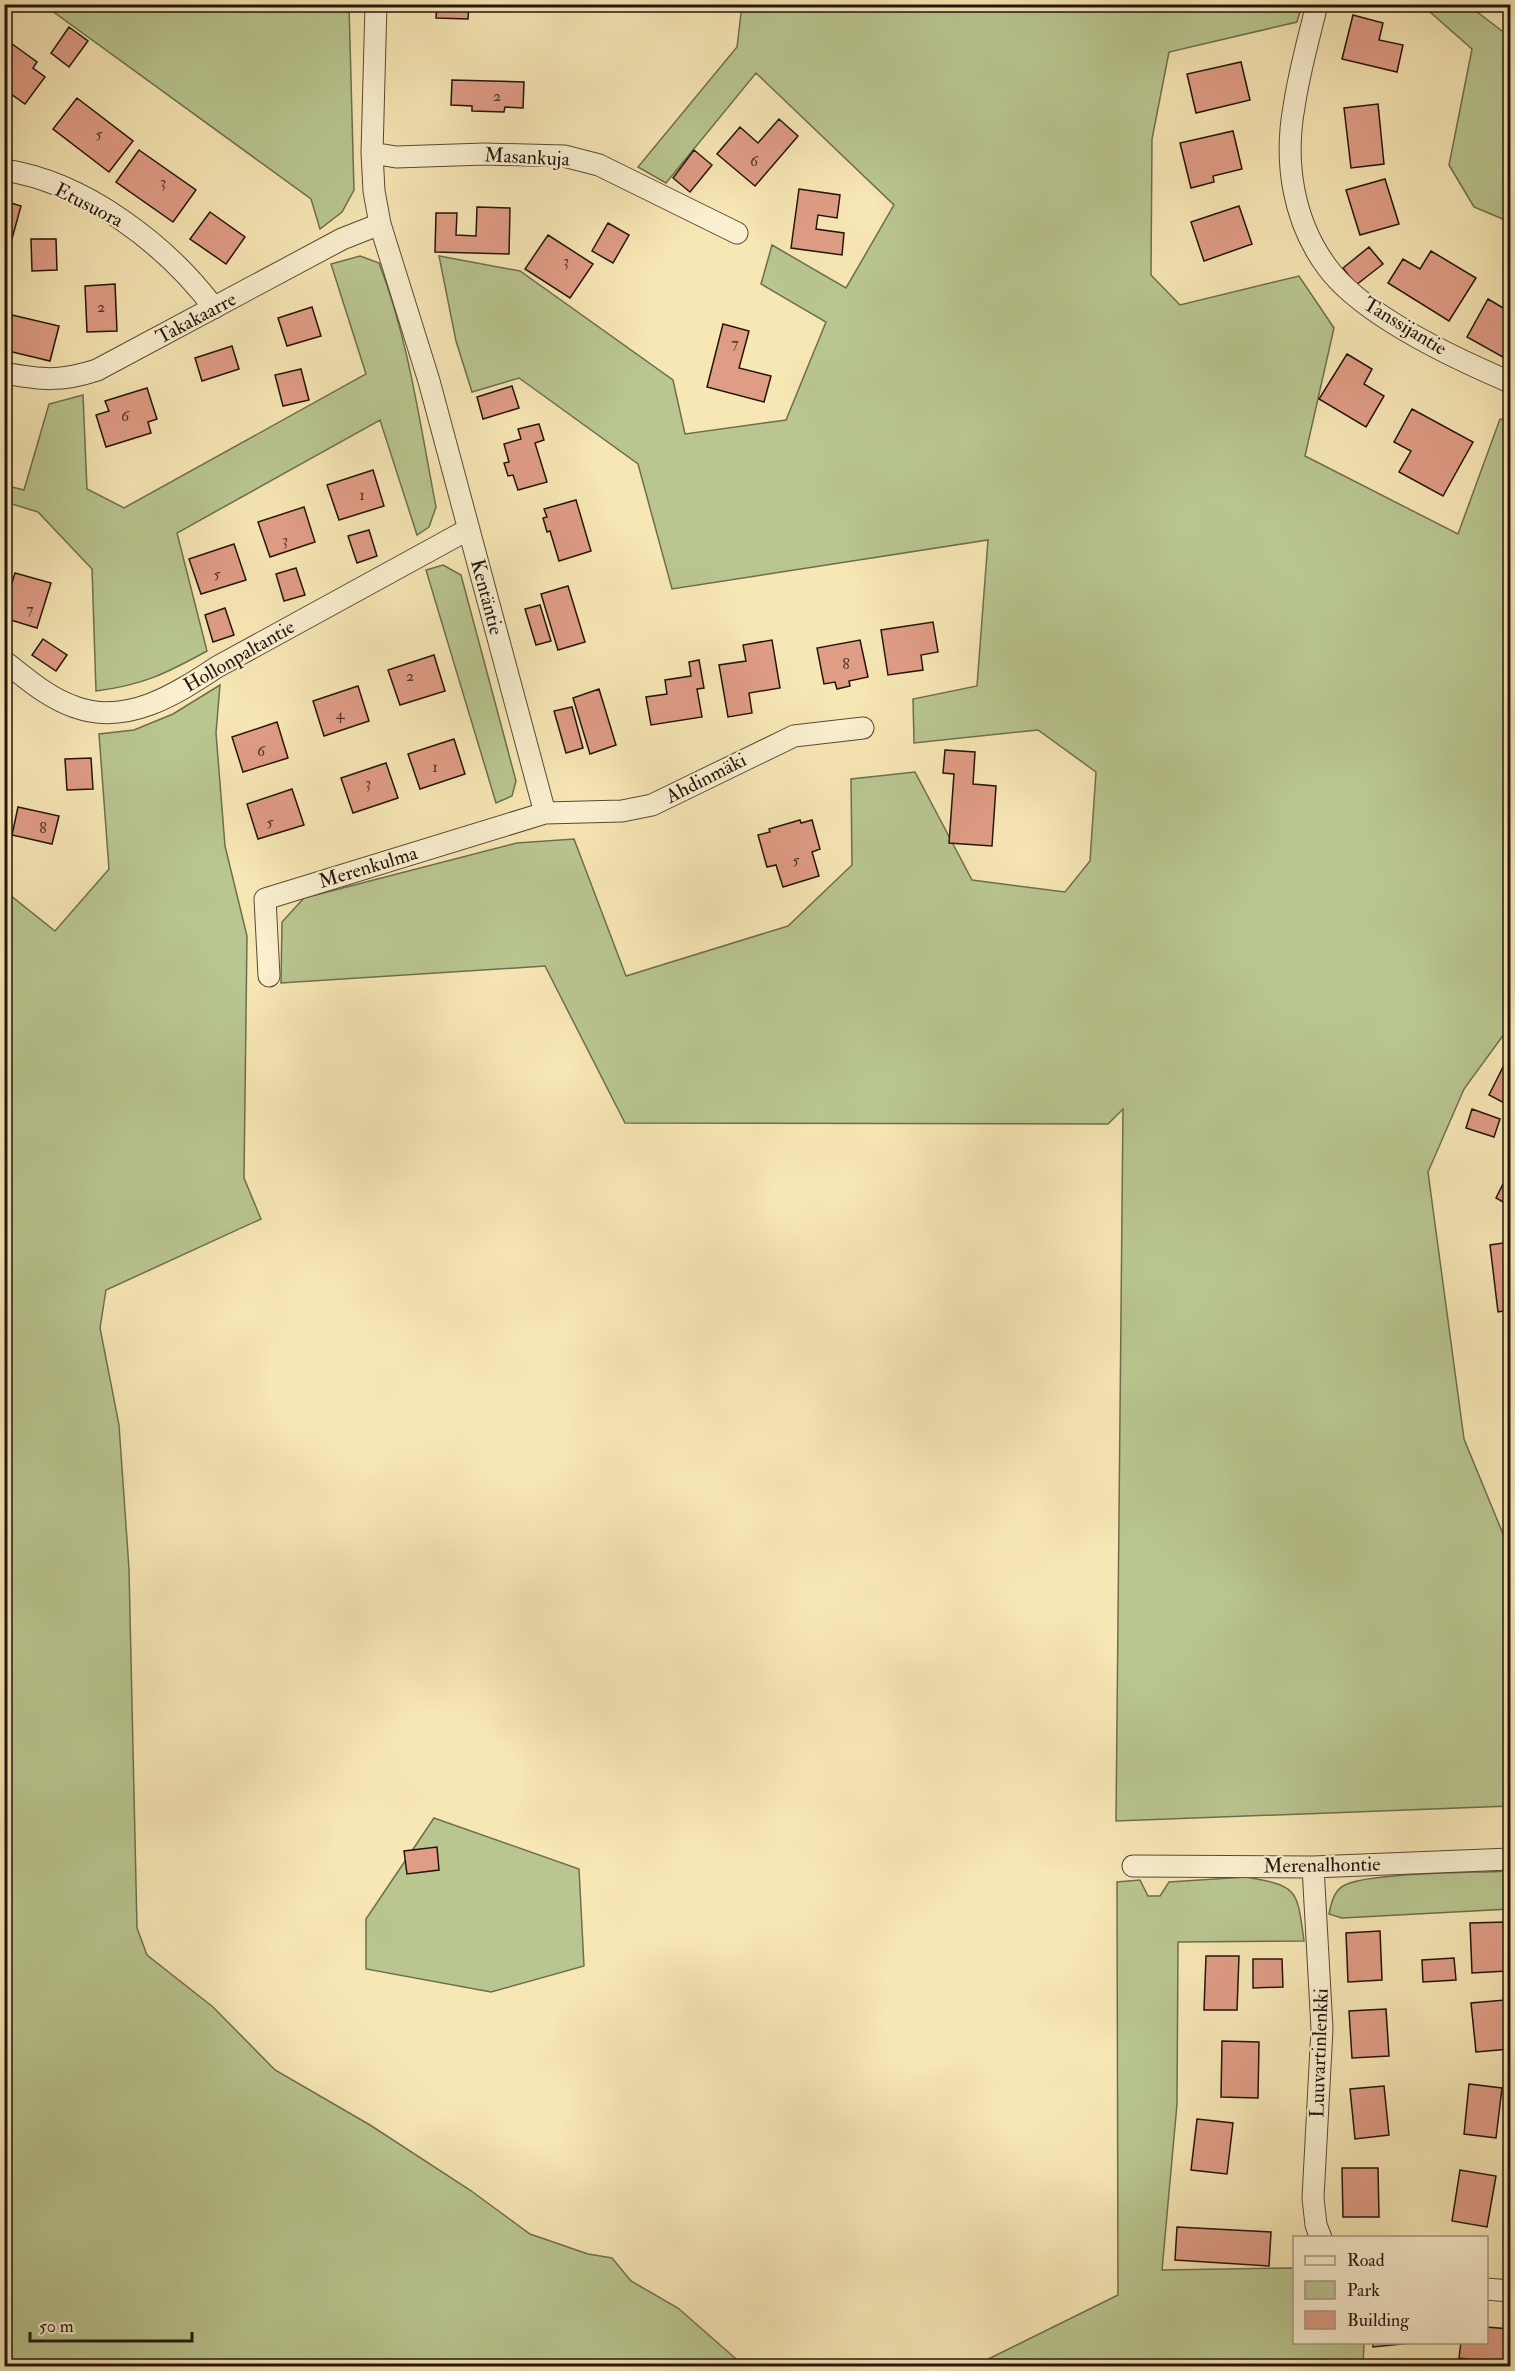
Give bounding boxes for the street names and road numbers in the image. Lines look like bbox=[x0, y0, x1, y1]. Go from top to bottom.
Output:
street label: Masankuja bbox=[484, 142, 571, 172]
street label: Etusuora bbox=[50, 177, 128, 233]
street label: Takakaarre bbox=[152, 286, 240, 350]
street label: Tanssijantie bbox=[1359, 291, 1451, 361]
street label: Kentäntie bbox=[465, 556, 509, 638]
street label: Hollonpaltantie bbox=[179, 614, 299, 699]
street label: Ahdinmäki bbox=[661, 747, 751, 809]
street label: Merenkulma bbox=[316, 840, 421, 894]
street label: Merenalhontie bbox=[1263, 1851, 1381, 1879]
street label: Luuvartinlenkki bbox=[1304, 1988, 1334, 2118]

